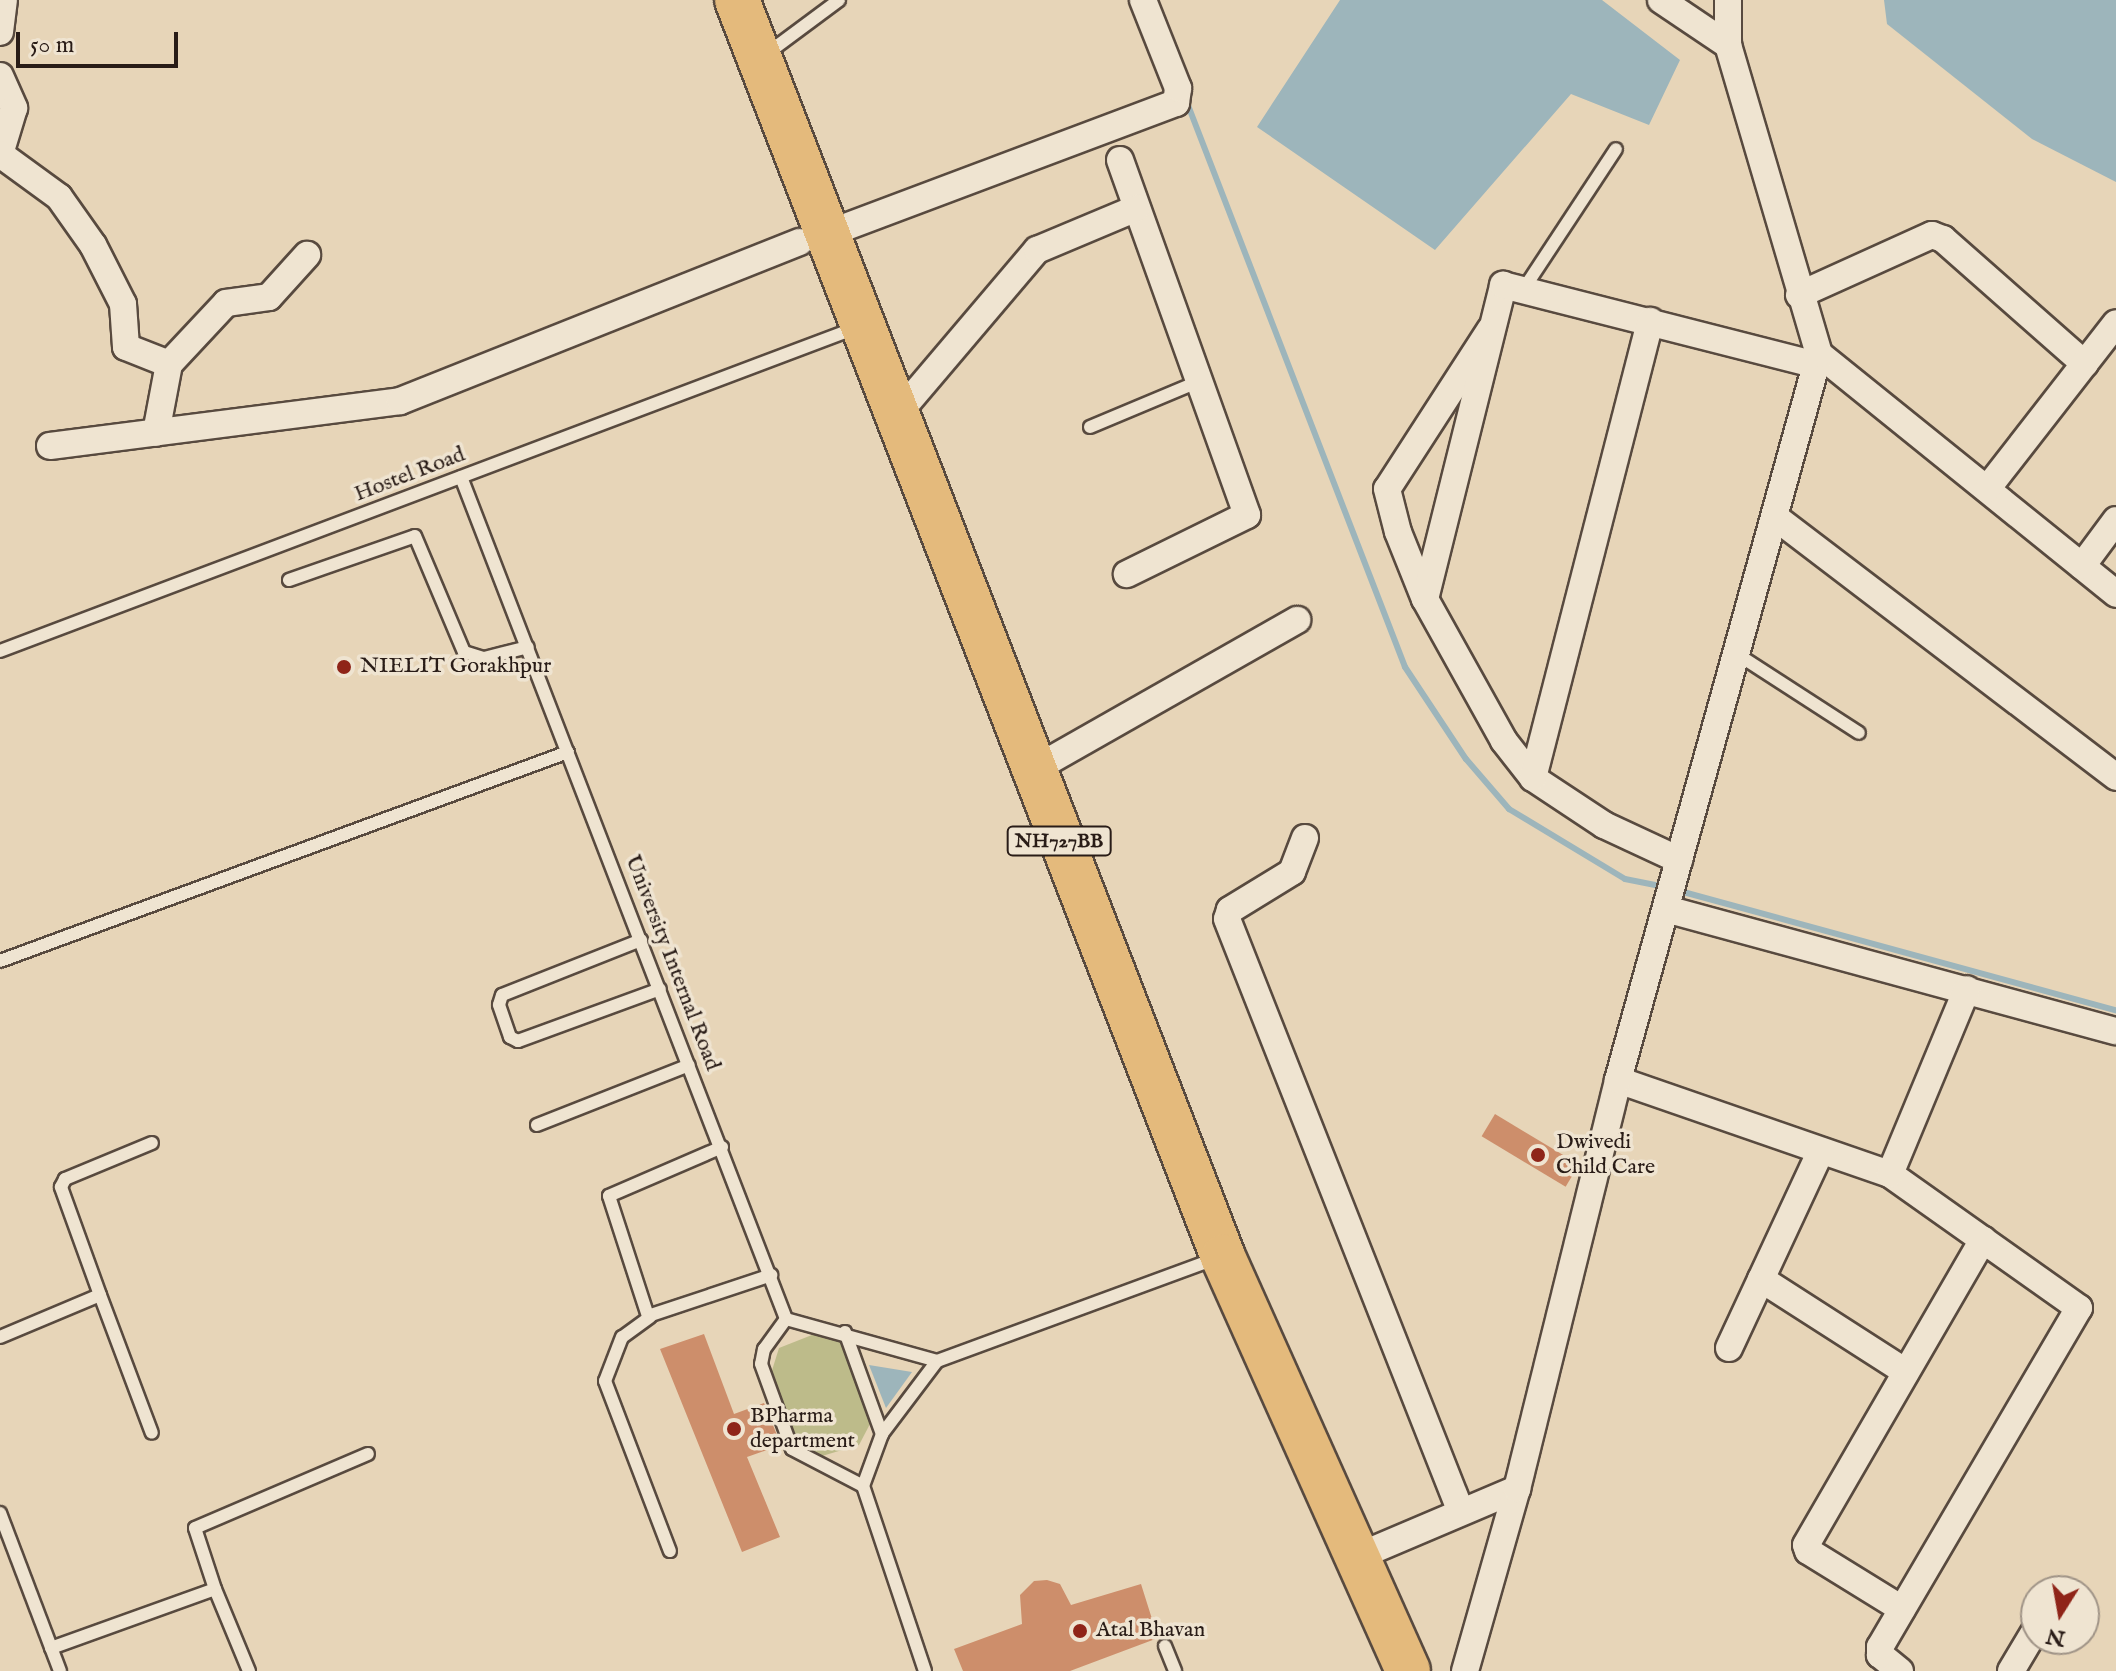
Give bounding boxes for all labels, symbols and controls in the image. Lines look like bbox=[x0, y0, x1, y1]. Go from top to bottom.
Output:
scale bar bbox=[20, 16, 182, 66]
text: 50 m bbox=[30, 30, 74, 61]
street label: Hostel Road bbox=[351, 442, 469, 508]
place label: NIELIT Gorakhpur bbox=[360, 654, 551, 680]
marker: NIELIT Gorakhpur bbox=[335, 658, 353, 676]
road number: NH727BB bbox=[1005, 825, 1113, 857]
street label: University Internal Road bbox=[619, 851, 725, 1075]
place label: Dwivedi Child Care bbox=[1556, 1129, 1655, 1180]
marker: Dwivedi Child Care bbox=[1527, 1144, 1549, 1166]
place label: BPharma department bbox=[750, 1403, 855, 1454]
marker: BPharma department bbox=[725, 1420, 743, 1438]
north arrow bbox=[2020, 1575, 2100, 1655]
place label: Atal Bhavan bbox=[1096, 1618, 1205, 1644]
text: N bbox=[2044, 1621, 2068, 1652]
marker: Atal Bhavan bbox=[1071, 1622, 1089, 1640]

